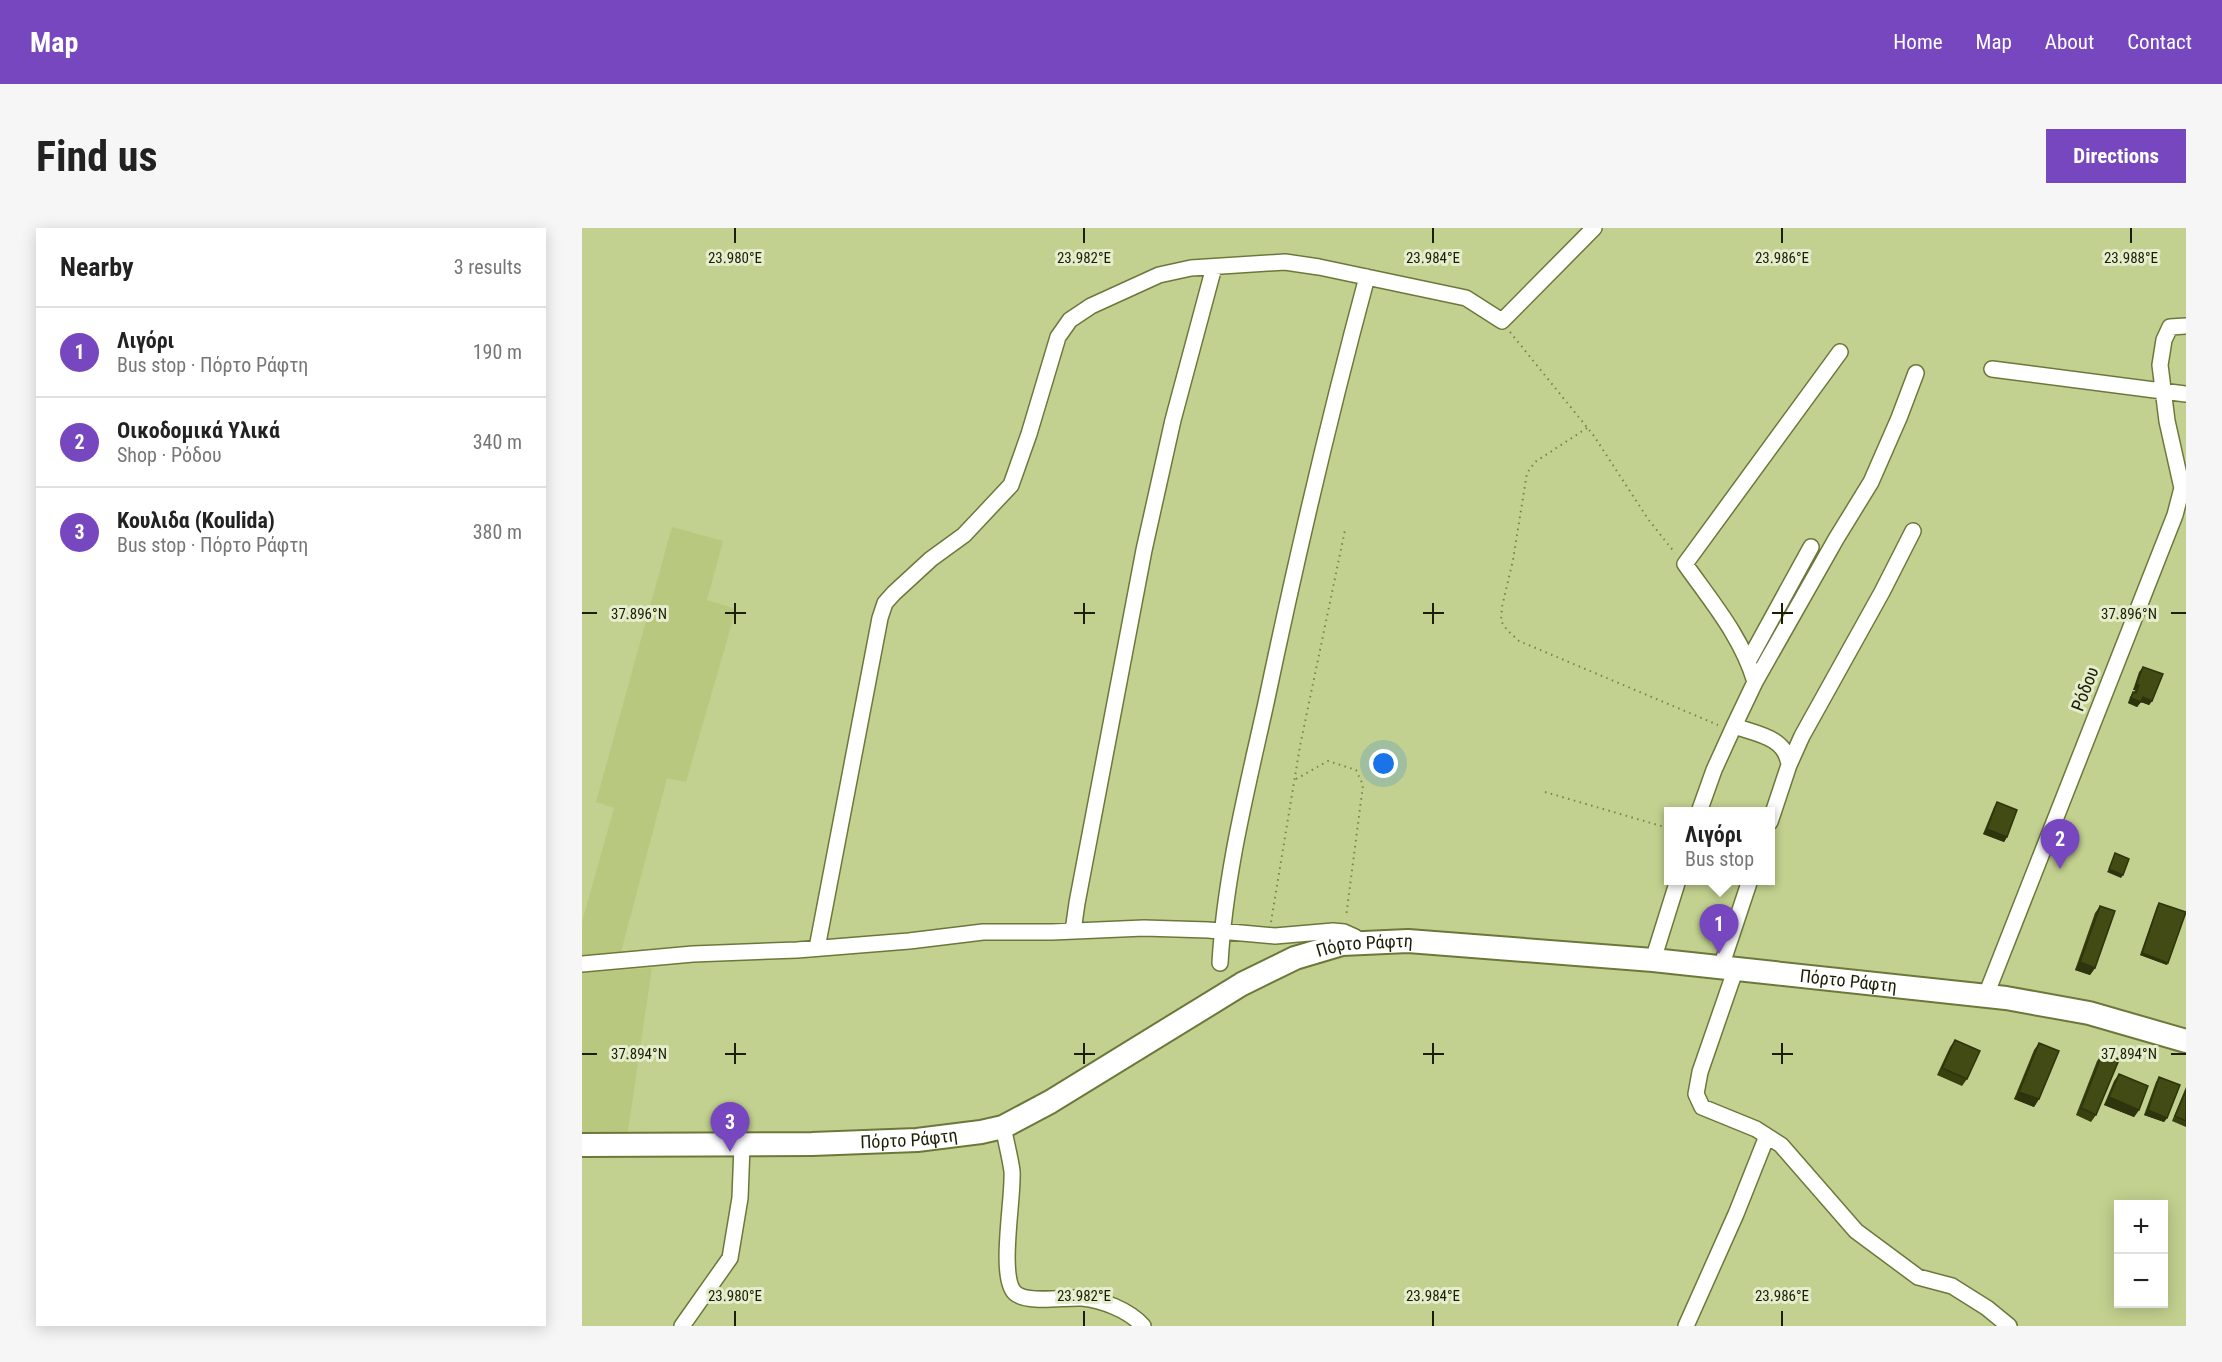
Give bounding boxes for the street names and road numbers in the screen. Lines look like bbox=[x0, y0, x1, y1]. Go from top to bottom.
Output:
street label: Ρόδου bbox=[2067, 664, 2103, 714]
street label: Πόρτο Ράφτη bbox=[1313, 930, 1414, 961]
street label: Πόρτο Ράφτη bbox=[1799, 965, 1898, 996]
street label: Πόρτο Ράφτη bbox=[860, 1124, 959, 1152]

